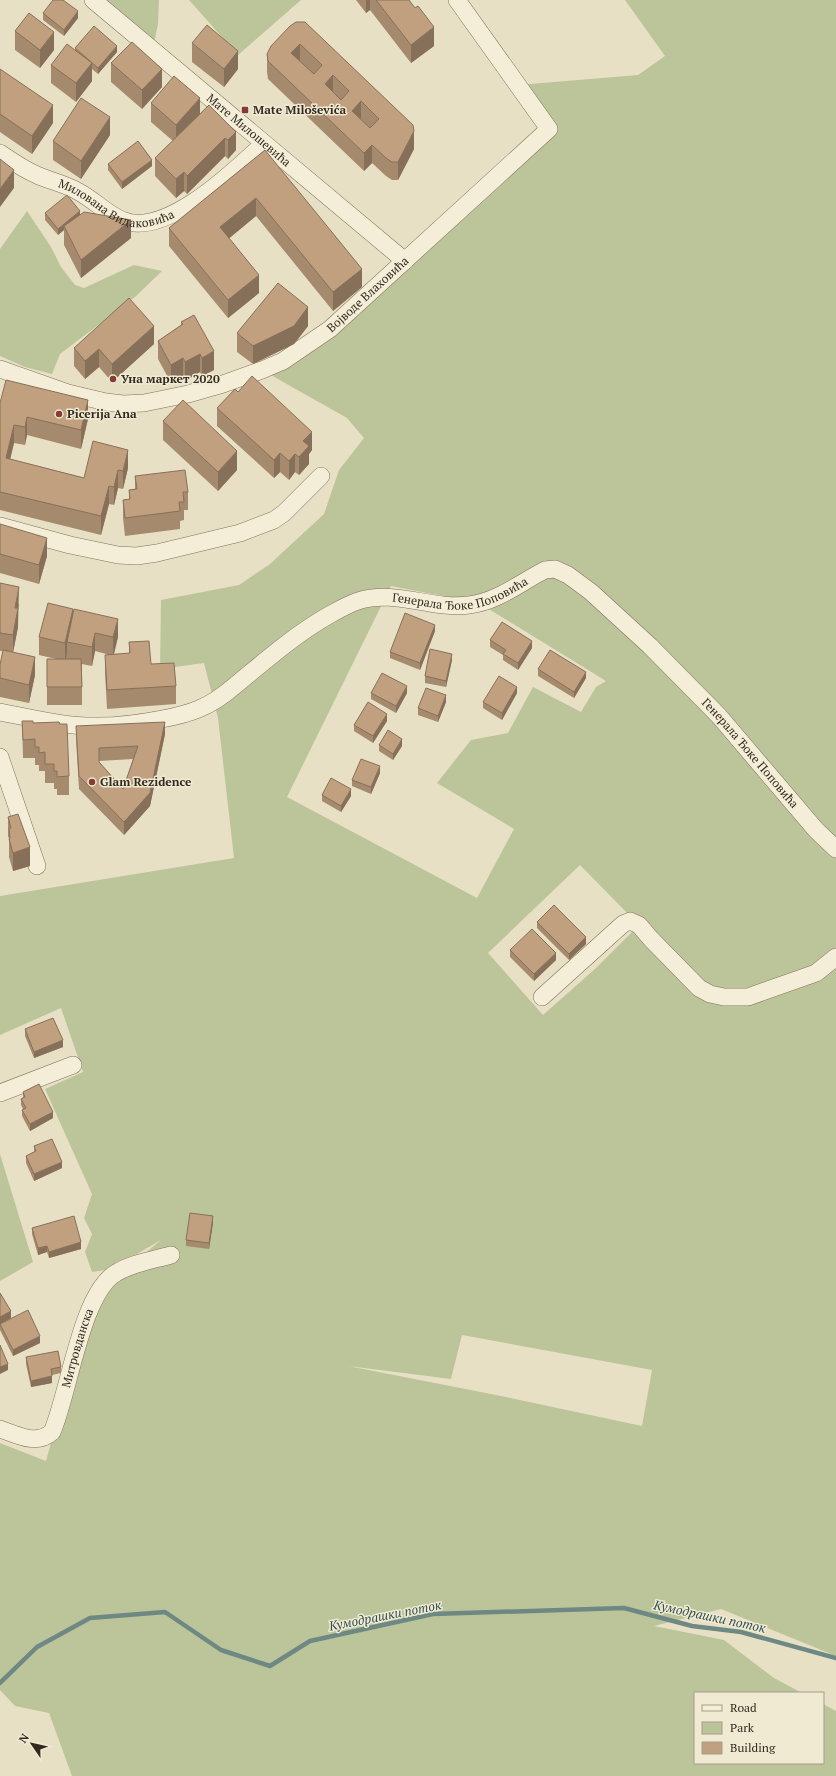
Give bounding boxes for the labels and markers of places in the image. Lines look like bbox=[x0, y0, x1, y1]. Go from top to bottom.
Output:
place label: Mate Miloševića bbox=[253, 102, 346, 117]
marker: Mate Miloševića bbox=[240, 105, 250, 115]
place label: Уна маркет 2020 bbox=[121, 371, 220, 386]
marker: Уна маркет 2020 bbox=[108, 374, 118, 384]
place label: Picerija Ana bbox=[67, 406, 137, 421]
marker: Picerija Ana bbox=[54, 409, 64, 419]
place label: Glam Rezidence bbox=[100, 774, 192, 789]
marker: Glam Rezidence bbox=[87, 777, 97, 787]

